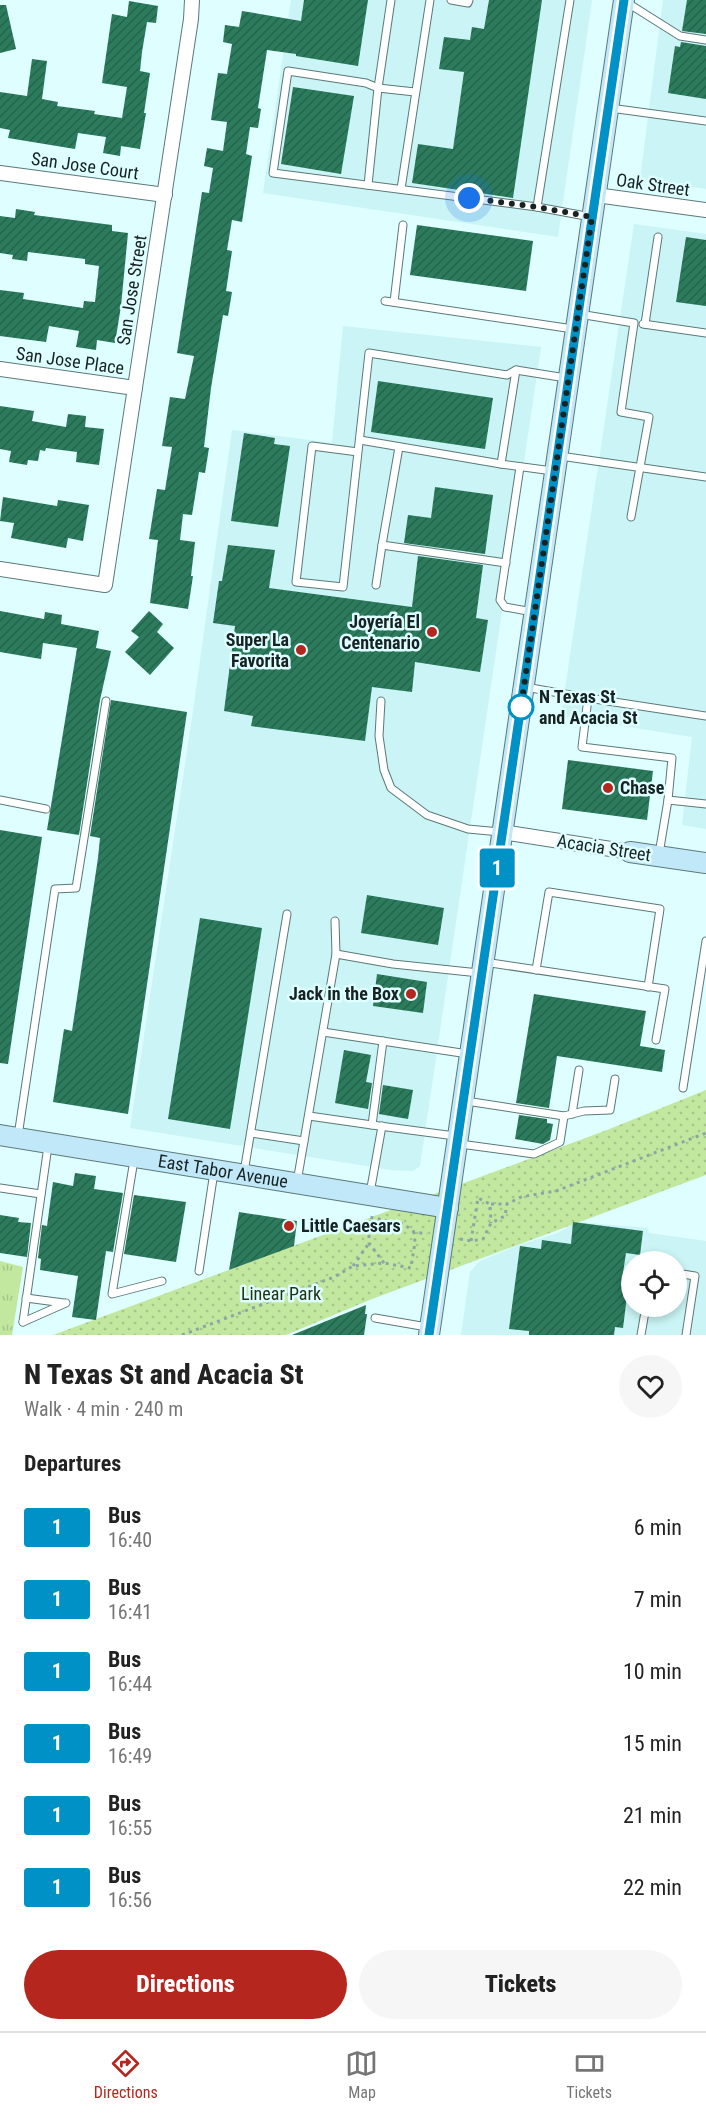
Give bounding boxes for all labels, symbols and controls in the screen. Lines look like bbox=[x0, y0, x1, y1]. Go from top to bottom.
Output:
street label: San Jose Court bbox=[30, 148, 140, 183]
street label: Oak Street bbox=[615, 169, 691, 200]
your location bbox=[454, 183, 484, 213]
street label: San Jose Street bbox=[112, 233, 151, 347]
street label: San Jose Place bbox=[15, 343, 125, 378]
place label: Joyería El Centenario bbox=[341, 611, 420, 653]
marker: Joyería El Centenario bbox=[425, 625, 439, 639]
place label: Super La Favorita bbox=[226, 629, 289, 671]
marker: Super La Favorita bbox=[294, 643, 308, 657]
place label: N Texas St and Acacia St bbox=[539, 686, 638, 728]
marker: N Texas St and Acacia St bbox=[508, 694, 534, 720]
place label: Chase bbox=[620, 777, 665, 798]
marker: Chase bbox=[601, 781, 615, 795]
street label: Acacia Street bbox=[556, 830, 652, 865]
line badge: 1 bbox=[478, 848, 516, 888]
text: 1 bbox=[492, 856, 502, 880]
place label: Jack in the Box bbox=[289, 983, 399, 1004]
marker: Jack in the Box bbox=[404, 987, 418, 1001]
street label: East Tabor Avenue bbox=[157, 1150, 290, 1192]
place label: Little Caesars bbox=[301, 1215, 401, 1236]
marker: Little Caesars bbox=[282, 1219, 296, 1233]
map controls bbox=[621, 1251, 687, 1317]
button: locate bbox=[621, 1251, 687, 1317]
park label: Linear Park bbox=[241, 1283, 321, 1304]
button: heart bbox=[619, 1355, 682, 1418]
text: N Texas St and Acacia St bbox=[24, 1358, 303, 1391]
text: Walk · 4 min · 240 m bbox=[24, 1397, 183, 1421]
text: Departures bbox=[24, 1451, 121, 1476]
text: Bus bbox=[108, 1503, 141, 1528]
text: 1 bbox=[52, 1515, 62, 1539]
text: 6 min bbox=[634, 1515, 682, 1540]
text: 16:40 bbox=[108, 1528, 152, 1552]
text: Bus bbox=[108, 1575, 141, 1600]
text: 1 bbox=[52, 1587, 62, 1611]
text: 7 min bbox=[634, 1587, 682, 1612]
text: 16:41 bbox=[108, 1600, 152, 1624]
text: Bus bbox=[108, 1647, 141, 1672]
text: 1 bbox=[52, 1659, 62, 1683]
text: 10 min bbox=[623, 1659, 682, 1684]
text: 16:44 bbox=[108, 1672, 152, 1696]
text: Bus bbox=[108, 1719, 141, 1744]
text: 1 bbox=[52, 1731, 62, 1755]
text: 15 min bbox=[623, 1731, 682, 1756]
text: 16:49 bbox=[108, 1744, 152, 1768]
text: Bus bbox=[108, 1791, 141, 1816]
text: 1 bbox=[52, 1803, 62, 1827]
text: 21 min bbox=[623, 1803, 682, 1828]
text: 16:55 bbox=[108, 1816, 152, 1840]
text: Bus bbox=[108, 1863, 141, 1888]
text: 1 bbox=[52, 1875, 62, 1899]
text: 22 min bbox=[623, 1875, 682, 1900]
text: 16:56 bbox=[108, 1888, 152, 1912]
button: Directions bbox=[24, 1950, 347, 2019]
button: Tickets bbox=[359, 1950, 682, 2019]
tab: Directions bbox=[94, 2047, 158, 2102]
tab: Map bbox=[345, 2047, 378, 2102]
tab: Tickets bbox=[566, 2047, 612, 2102]

